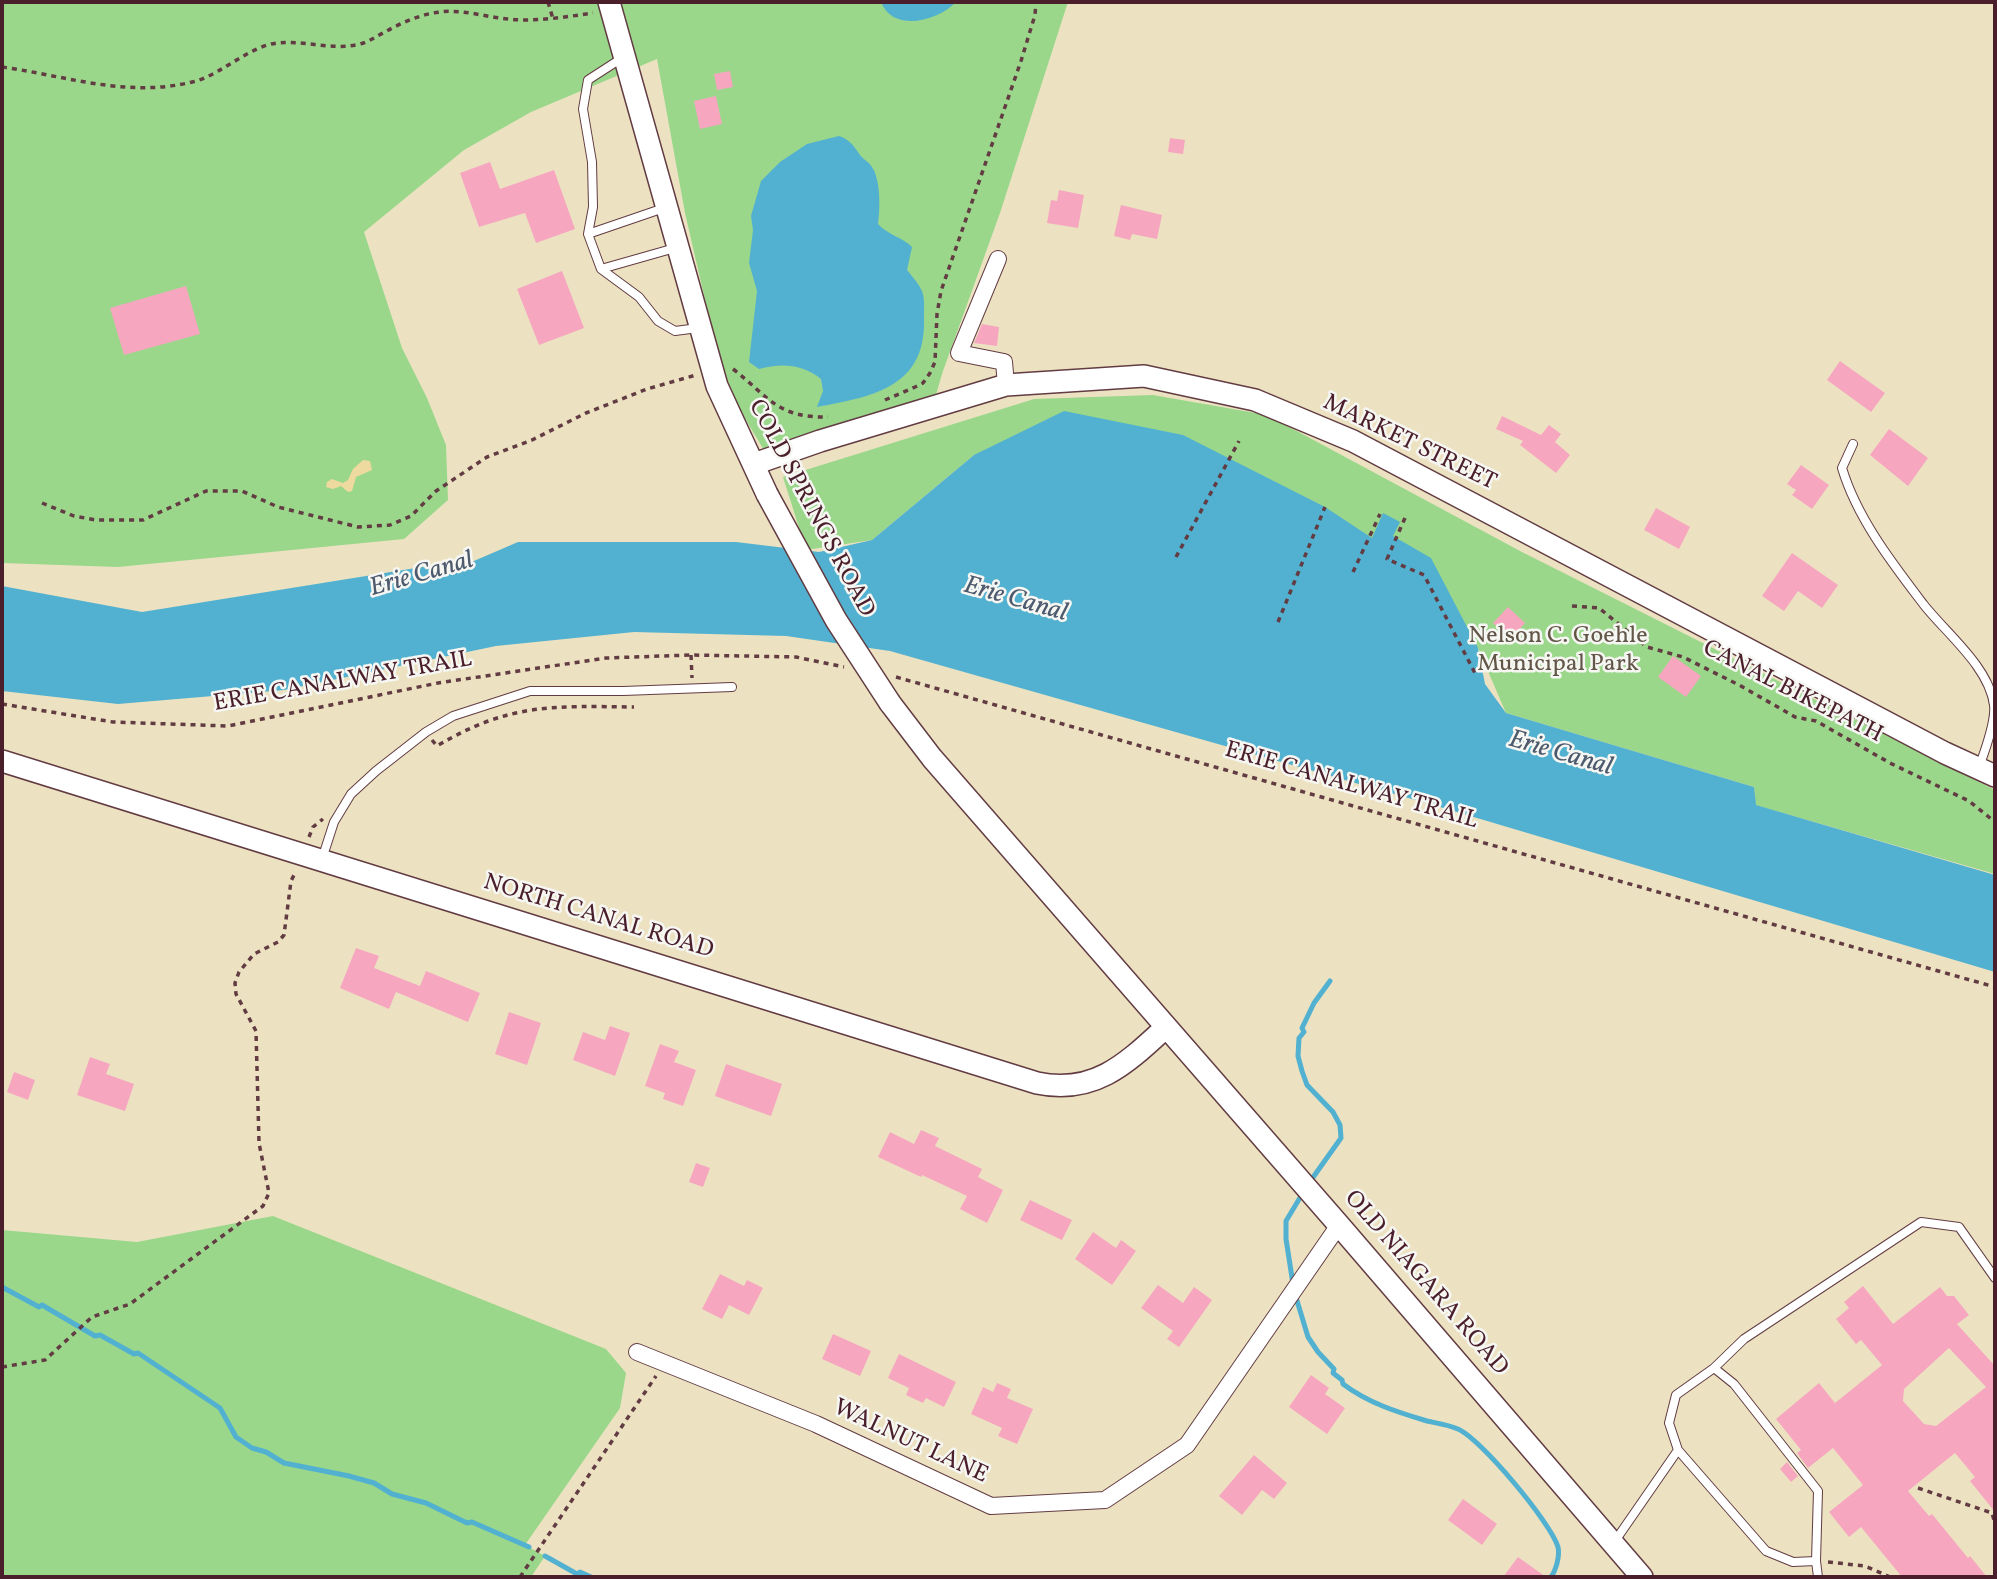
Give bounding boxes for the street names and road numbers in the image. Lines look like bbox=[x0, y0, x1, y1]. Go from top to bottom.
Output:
street label: MARKET STREET bbox=[1318, 390, 1500, 498]
street label: COLD SPRINGS ROAD bbox=[741, 395, 879, 623]
street label: CANAL BIKEPATH bbox=[1697, 635, 1887, 751]
street label: ERIE CANALWAY TRAIL bbox=[211, 646, 475, 720]
street label: ERIE CANALWAY TRAIL bbox=[1221, 737, 1481, 837]
street label: NORTH CANAL ROAD bbox=[480, 869, 716, 967]
street label: OLD NIAGARA ROAD bbox=[1337, 1186, 1513, 1382]
street label: WALNUT LANE bbox=[828, 1395, 992, 1491]

